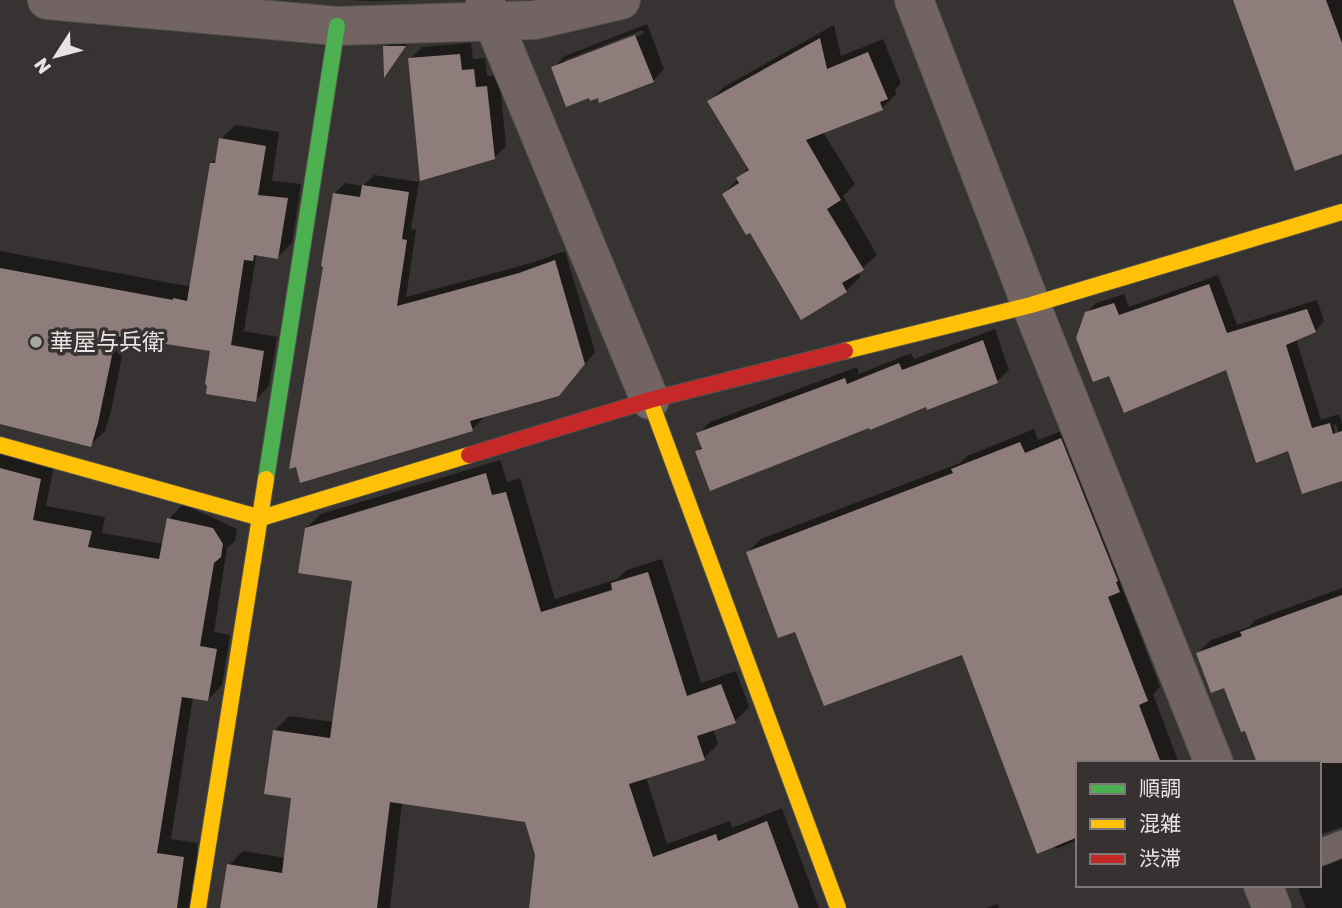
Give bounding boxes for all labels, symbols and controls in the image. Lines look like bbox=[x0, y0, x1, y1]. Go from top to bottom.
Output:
north arrow bbox=[21, 21, 91, 91]
text: N bbox=[29, 53, 56, 78]
place label: 華屋与兵衛 bbox=[50, 328, 165, 356]
marker: 華屋与兵衛 bbox=[28, 334, 44, 350]
legend bbox=[1076, 761, 1321, 887]
text: 順調 bbox=[1139, 776, 1181, 801]
text: 混雑 bbox=[1139, 811, 1181, 836]
text: 渋滞 bbox=[1139, 846, 1181, 871]

